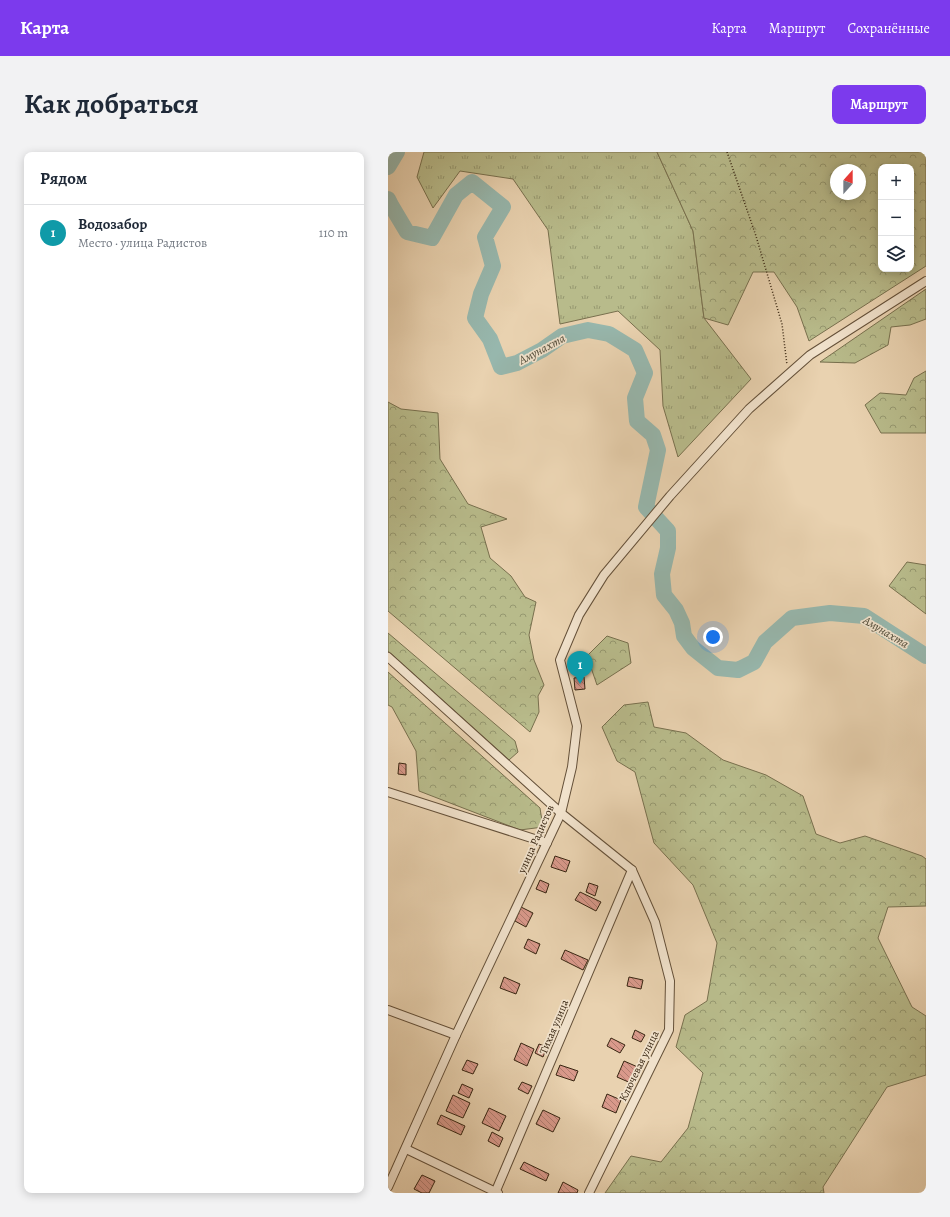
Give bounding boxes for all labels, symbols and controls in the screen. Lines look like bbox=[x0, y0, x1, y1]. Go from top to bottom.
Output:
text: Карта bbox=[20, 15, 69, 41]
text: Карта bbox=[712, 19, 747, 38]
text: Маршрут bbox=[769, 19, 825, 38]
text: Сохранённые bbox=[847, 19, 930, 38]
text: Как добраться bbox=[24, 85, 199, 123]
button: Маршрут bbox=[832, 85, 926, 124]
north arrow bbox=[830, 164, 866, 200]
map controls bbox=[878, 164, 914, 272]
button: + bbox=[878, 164, 914, 200]
text: Рядом bbox=[40, 167, 87, 190]
button: − bbox=[878, 200, 914, 236]
text: Водозабор bbox=[78, 214, 147, 234]
text: 1 bbox=[51, 224, 55, 241]
text: 110 m bbox=[319, 224, 348, 241]
text: Место · улица Радистов bbox=[78, 234, 207, 251]
button: layers bbox=[878, 236, 914, 272]
water label: Амунахта bbox=[515, 330, 568, 368]
water label: Амунахта bbox=[859, 612, 912, 652]
your location bbox=[703, 627, 723, 647]
pin: 1 bbox=[567, 651, 593, 684]
street label: улица Радистов bbox=[514, 802, 558, 877]
street label: Тихая улица bbox=[536, 997, 573, 1057]
street label: Ключевая улица bbox=[615, 1027, 663, 1104]

